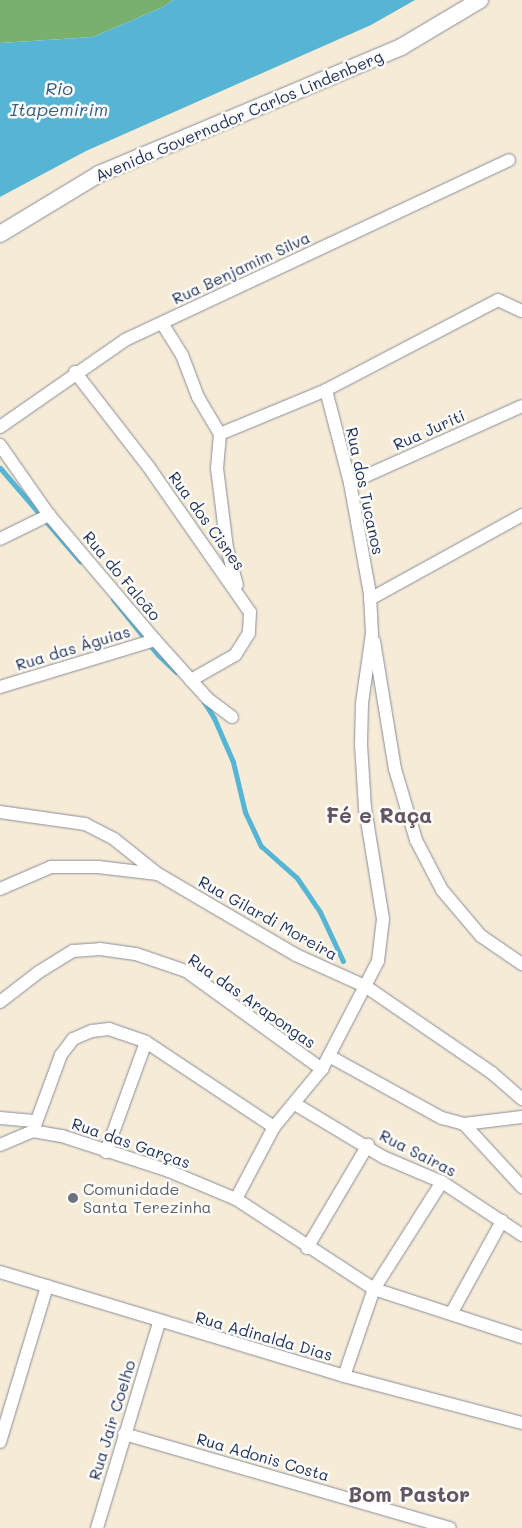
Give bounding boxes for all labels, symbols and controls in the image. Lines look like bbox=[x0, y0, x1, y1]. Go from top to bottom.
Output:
street label: Avenida Governador Carlos Lindenberg bbox=[92, 46, 386, 186]
water label: Rio Itapemirim bbox=[10, 78, 108, 120]
street label: Rua Benjamim Silva bbox=[169, 228, 313, 308]
street label: Rua Juriti bbox=[390, 406, 468, 454]
street label: Rua dos Tucanos bbox=[342, 426, 388, 556]
street label: Rua dos Cisnes bbox=[165, 468, 249, 574]
street label: Rua do Falcão bbox=[79, 527, 165, 625]
street label: Rua das Águias bbox=[13, 621, 133, 675]
district label: Fé e Raça bbox=[326, 802, 432, 828]
street label: Rua Gilardi Moreira bbox=[195, 872, 341, 964]
street label: Rua das Arapongas bbox=[184, 950, 320, 1052]
street label: Rua das Garças bbox=[69, 1114, 193, 1172]
street label: Rua Sairas bbox=[376, 1125, 460, 1181]
place label: Comunidade Santa Terezinha bbox=[83, 1179, 211, 1217]
marker: Comunidade Santa Terezinha bbox=[67, 1192, 79, 1204]
street label: Rua Adinalda Dias bbox=[193, 1307, 335, 1365]
street label: Rua Jair Coelho bbox=[85, 1358, 139, 1482]
street label: Rua Adonis Costa bbox=[194, 1429, 332, 1485]
district label: Bom Pastor bbox=[348, 1481, 470, 1507]

